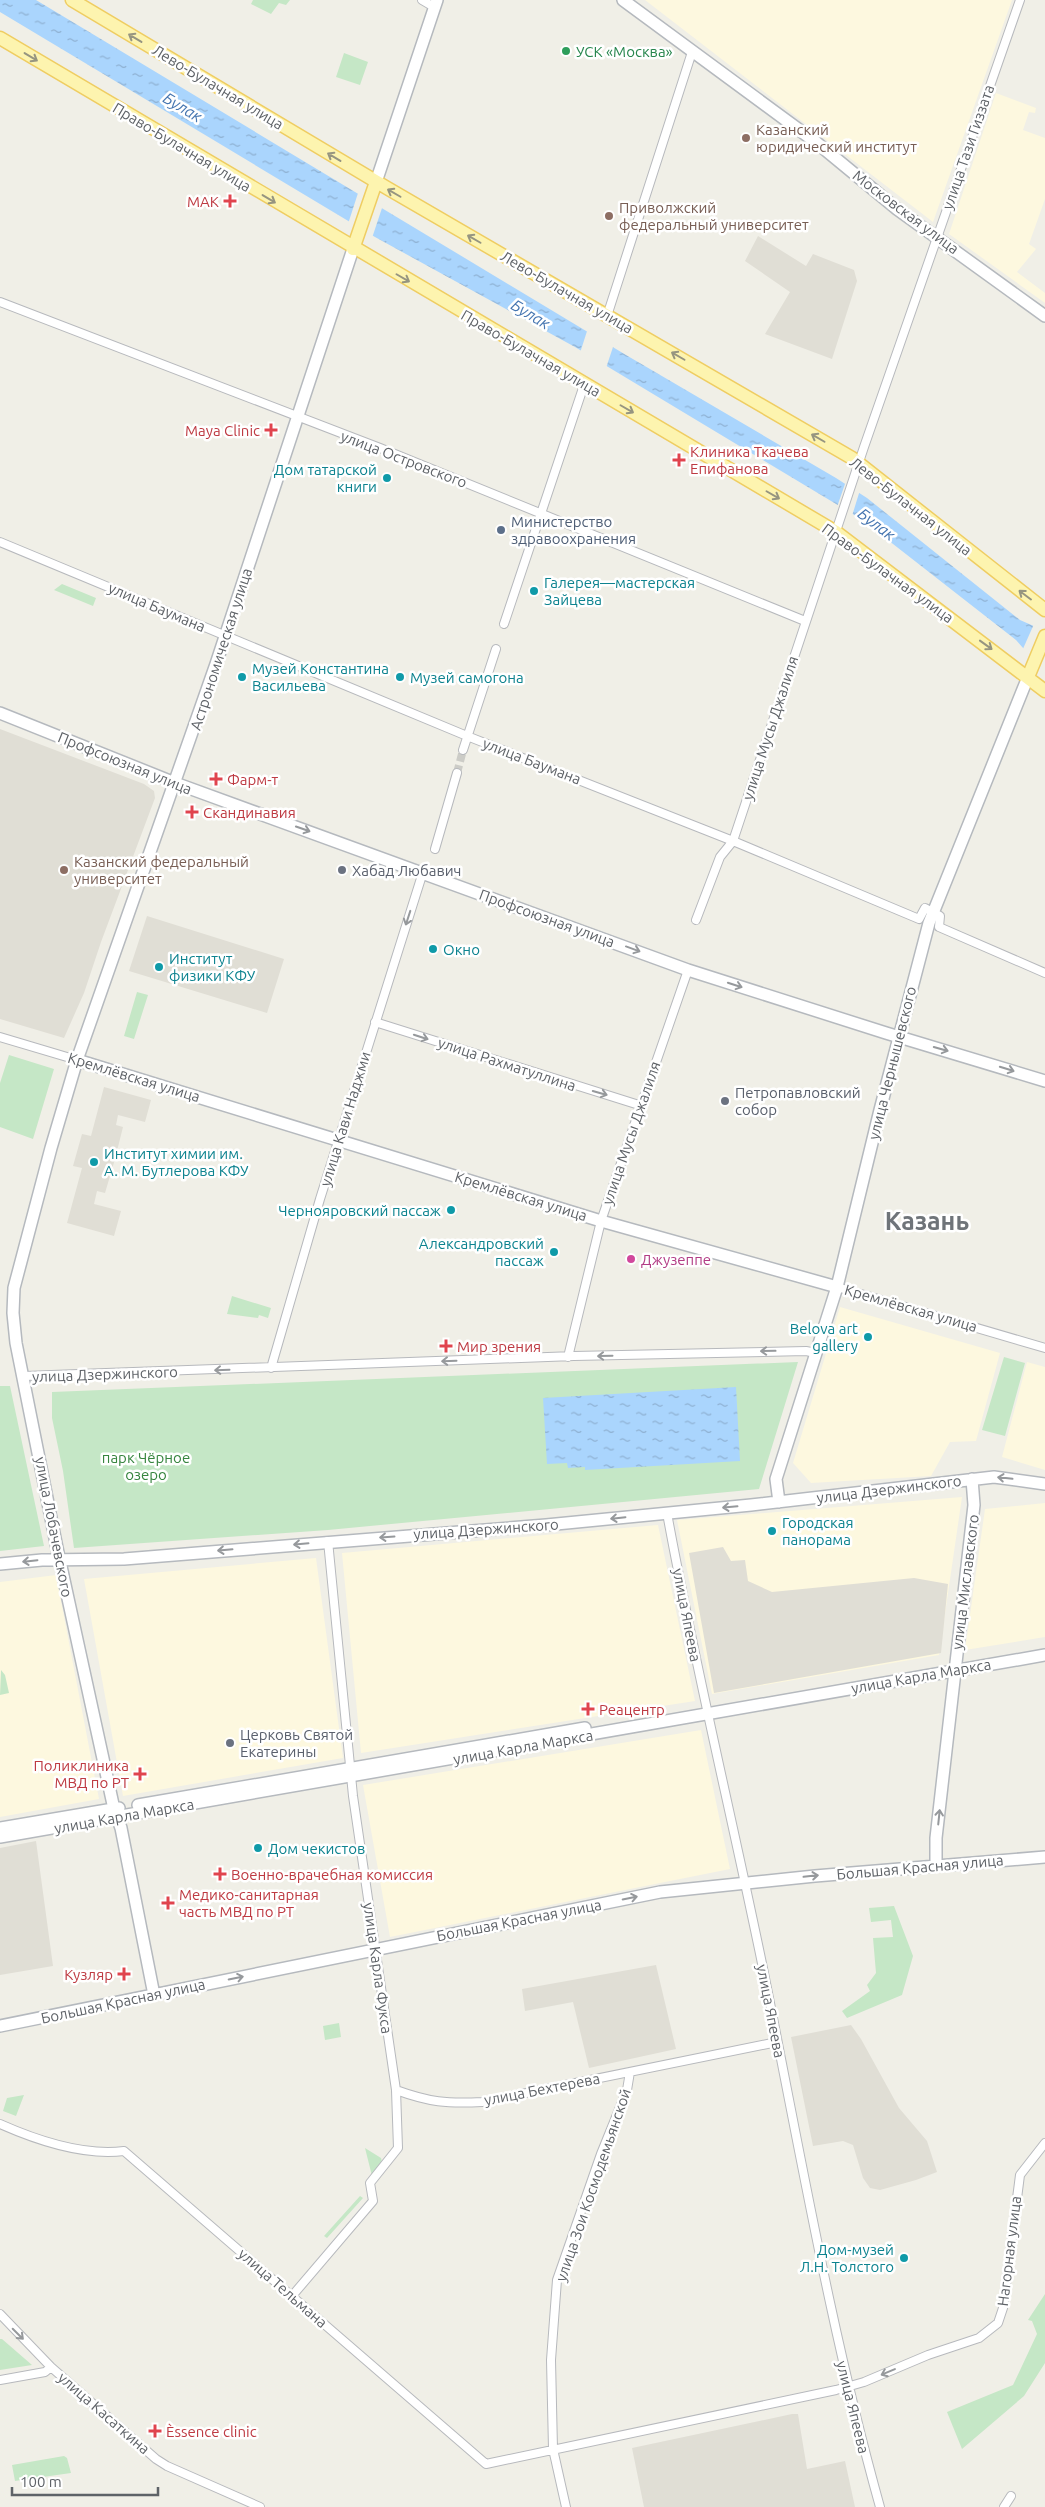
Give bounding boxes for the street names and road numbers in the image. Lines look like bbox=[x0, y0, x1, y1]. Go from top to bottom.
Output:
street label: Лево-Булачная улица bbox=[149, 41, 287, 133]
street label: улица Тази Гиззата bbox=[939, 82, 997, 212]
street label: Право-Булачная улица bbox=[110, 99, 254, 195]
street label: Московская улица bbox=[850, 167, 962, 257]
street label: Лево-Булачная улица bbox=[498, 247, 636, 337]
street label: Право-Булачная улица bbox=[458, 306, 604, 400]
street label: улица Островского bbox=[338, 427, 470, 491]
street label: Лево-Булачная улица bbox=[847, 453, 975, 559]
street label: Право-Булачная улица bbox=[819, 520, 957, 626]
street label: Астрономическая улица bbox=[187, 566, 255, 732]
street label: улица Баумана bbox=[106, 579, 208, 635]
street label: улица Мусы Джалиля bbox=[739, 654, 801, 802]
street label: Профсоюзная улица bbox=[56, 728, 194, 798]
street label: улица Баумана bbox=[481, 734, 583, 788]
street label: Профсоюзная улица bbox=[477, 886, 617, 950]
street label: улица Чернышевского bbox=[865, 985, 919, 1141]
street label: улица Рахматуллина bbox=[436, 1034, 578, 1094]
street label: Кремлёвская улица bbox=[66, 1049, 202, 1105]
street label: улица Кави Наджми bbox=[316, 1050, 374, 1188]
street label: улица Мусы Джалиля bbox=[598, 1059, 664, 1207]
street label: Кремлёвская улица bbox=[453, 1168, 589, 1224]
street label: Кремлёвская улица bbox=[843, 1281, 979, 1335]
street label: улица Дзержинского bbox=[32, 1363, 178, 1385]
street label: улица Лобачевского bbox=[32, 1455, 76, 1599]
street label: улица Дзержинского bbox=[816, 1472, 962, 1506]
street label: улица Миславского bbox=[948, 1513, 982, 1651]
street label: улица Дзержинского bbox=[413, 1515, 559, 1543]
street label: улица Япеева bbox=[670, 1567, 704, 1663]
street label: улица Карла Маркса bbox=[850, 1655, 992, 1697]
street label: улица Карла Маркса bbox=[452, 1726, 594, 1768]
street label: улица Карла Маркса bbox=[53, 1795, 195, 1837]
street label: Большая Красная улица bbox=[836, 1851, 1004, 1883]
street label: Большая Красная улица bbox=[435, 1896, 603, 1944]
street label: улица Карла Фукса bbox=[360, 1901, 396, 2035]
street label: улица Япеева bbox=[754, 1963, 788, 2059]
street label: Большая Красная улица bbox=[39, 1975, 207, 2027]
street label: улица Бехтерева bbox=[483, 2069, 601, 2109]
street label: улица Зои Космодемьянской bbox=[552, 2086, 634, 2284]
street label: Нагорная улица bbox=[994, 2195, 1024, 2307]
street label: улица Тельмана bbox=[235, 2245, 331, 2331]
street label: улица Япеева bbox=[833, 2359, 873, 2455]
street label: улица Касаткина bbox=[55, 2369, 153, 2457]

